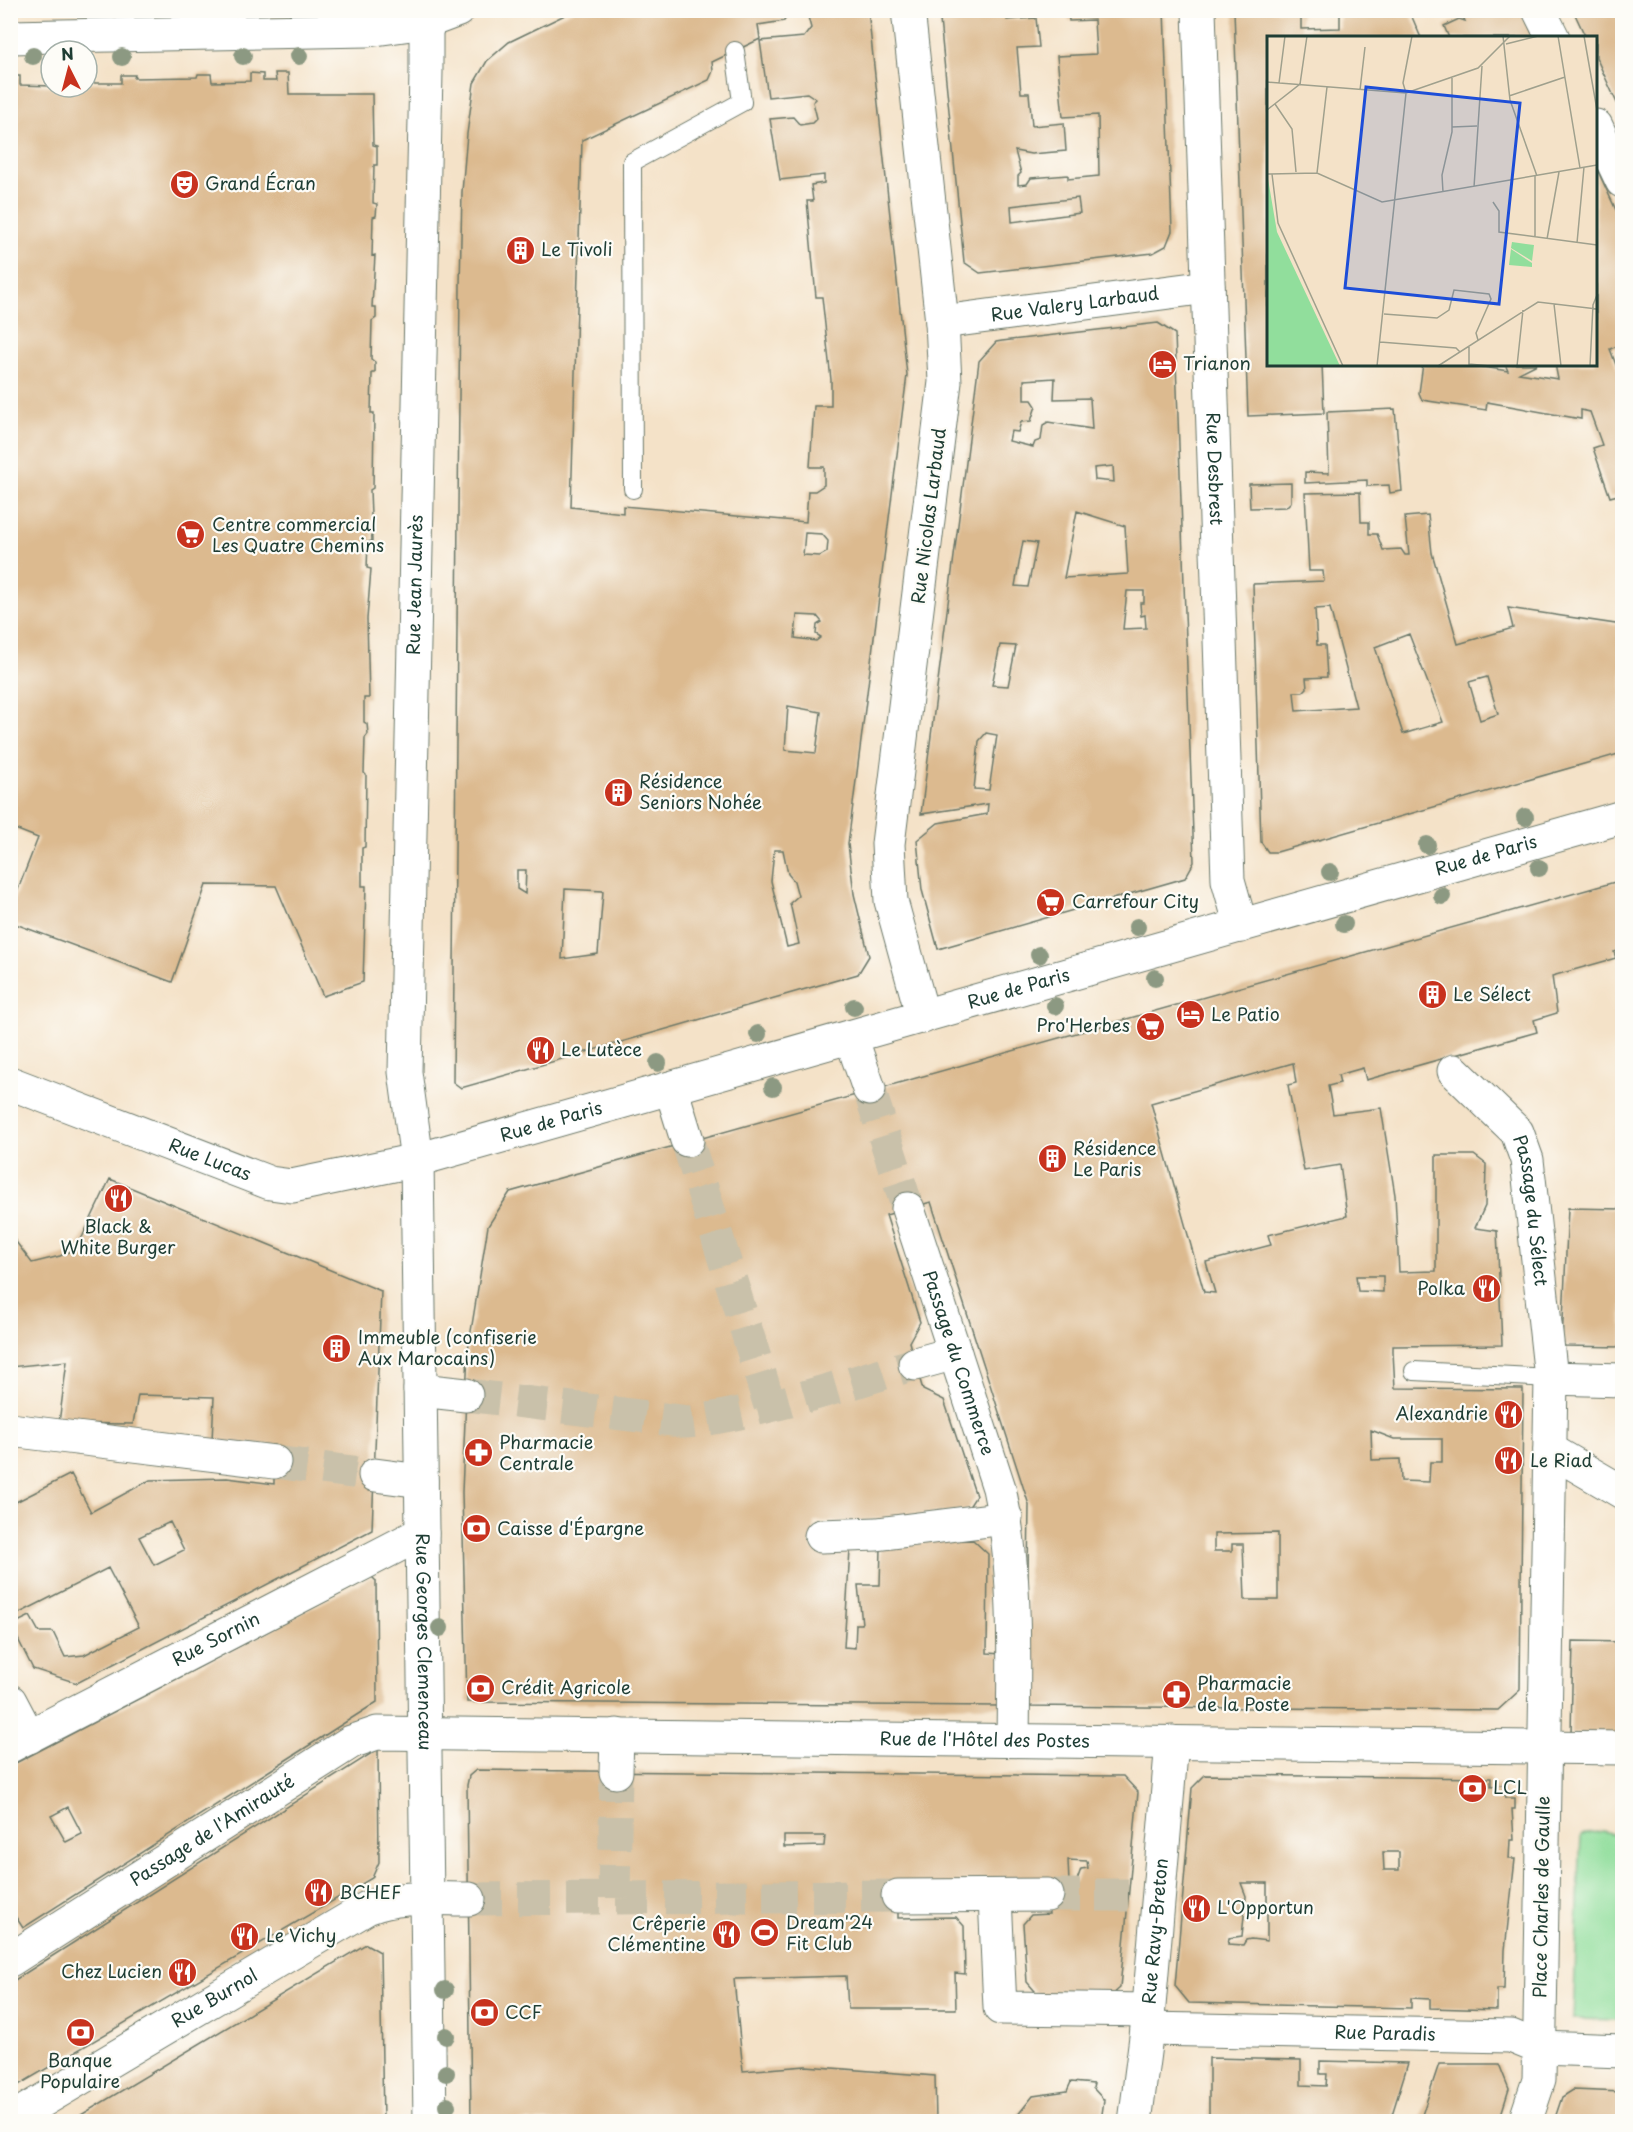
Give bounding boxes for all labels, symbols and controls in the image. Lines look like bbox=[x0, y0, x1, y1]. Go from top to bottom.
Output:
inset map bbox=[1267, 36, 1597, 366]
north arrow bbox=[39, 39, 99, 99]
text: N bbox=[60, 40, 75, 66]
theatre icon: Grand Écran bbox=[168, 168, 200, 200]
place label: Grand Écran bbox=[205, 169, 316, 196]
building icon: Le Tivoli bbox=[504, 234, 536, 266]
place label: Le Tivoli bbox=[541, 235, 613, 262]
street label: Rue Valery Larbaud bbox=[989, 279, 1160, 327]
hotel icon: Trianon bbox=[1146, 348, 1178, 380]
place label: Trianon bbox=[1183, 349, 1251, 376]
street label: Rue Desbrest bbox=[1200, 412, 1231, 526]
street label: Rue Nicolas Larbaud bbox=[903, 426, 952, 605]
place label: Centre commercial Les Quatre Chemins bbox=[212, 510, 384, 558]
street label: Rue Jean Jaurès bbox=[399, 514, 429, 655]
supermarket icon: Centre commercial Les Quatre Chemins bbox=[175, 519, 207, 551]
place label: Résidence Seniors Nohée bbox=[639, 767, 762, 815]
building icon: Résidence Seniors Nohée bbox=[602, 776, 634, 808]
street label: Rue de Paris bbox=[1431, 827, 1540, 882]
supermarket icon: Carrefour City bbox=[1035, 886, 1067, 918]
place label: Carrefour City bbox=[1072, 887, 1199, 914]
street label: Rue de Paris bbox=[964, 960, 1072, 1015]
building icon: Le Sélect bbox=[1416, 979, 1448, 1011]
place label: Le Sélect bbox=[1453, 980, 1531, 1007]
hotel icon: Le Patio bbox=[1174, 999, 1206, 1031]
place label: Le Patio bbox=[1211, 1000, 1280, 1027]
supermarket icon: Pro'Herbes bbox=[1135, 1010, 1167, 1042]
place label: Pro'Herbes bbox=[1037, 1011, 1130, 1038]
restaurant icon: Le Lutèce bbox=[524, 1034, 556, 1066]
place label: Le Lutèce bbox=[561, 1035, 642, 1062]
street label: Rue de Paris bbox=[497, 1093, 605, 1148]
street label: Rue Lucas bbox=[165, 1130, 255, 1187]
street label: Passage du Sélect bbox=[1507, 1131, 1556, 1287]
place label: Résidence Le Paris bbox=[1073, 1134, 1157, 1182]
building icon: Résidence Le Paris bbox=[1036, 1143, 1068, 1175]
restaurant icon: Black & White Burger bbox=[102, 1182, 134, 1214]
place label: Black & White Burger bbox=[61, 1212, 176, 1260]
street label: Passage du Commerce bbox=[917, 1267, 1002, 1458]
restaurant icon: Polka bbox=[1470, 1273, 1502, 1305]
place label: Polka bbox=[1417, 1274, 1466, 1301]
place label: Immeuble (confiserie Aux Marocains) bbox=[358, 1323, 537, 1371]
building icon: Immeuble (confiserie Aux Marocains) bbox=[321, 1332, 353, 1364]
restaurant icon: Alexandrie bbox=[1493, 1398, 1525, 1430]
place label: Alexandrie bbox=[1395, 1399, 1488, 1426]
place label: Pharmacie Centrale bbox=[499, 1428, 593, 1476]
pharmacy icon: Pharmacie Centrale bbox=[462, 1437, 494, 1469]
restaurant icon: Le Riad bbox=[1493, 1445, 1525, 1477]
place label: Le Riad bbox=[1530, 1446, 1593, 1473]
bank icon: Caisse d'Épargne bbox=[460, 1513, 492, 1545]
place label: Caisse d'Épargne bbox=[497, 1514, 644, 1541]
street label: Rue Georges Clemenceau bbox=[410, 1533, 440, 1751]
street label: Rue Sornin bbox=[167, 1604, 264, 1672]
place label: Pharmacie de la Poste bbox=[1197, 1669, 1291, 1717]
bank icon: Crédit Agricole bbox=[464, 1672, 496, 1704]
place label: Crédit Agricole bbox=[501, 1673, 631, 1700]
pharmacy icon: Pharmacie de la Poste bbox=[1160, 1678, 1192, 1710]
street label: Rue de l'Hôtel des Postes bbox=[880, 1724, 1090, 1754]
street label: Passage de l'Amirauté bbox=[124, 1767, 299, 1892]
bank icon: LCL bbox=[1456, 1772, 1488, 1804]
place label: LCL bbox=[1493, 1773, 1527, 1800]
street label: Place Charles de Gaulle bbox=[1525, 1796, 1556, 1998]
street label: Rue Ravy-Breton bbox=[1134, 1857, 1174, 2005]
restaurant icon: BCHEF bbox=[302, 1877, 334, 1909]
place label: BCHEF bbox=[339, 1878, 401, 1905]
restaurant icon: L'Opportun bbox=[1180, 1892, 1212, 1924]
place label: L'Opportun bbox=[1217, 1893, 1314, 1920]
place label: Dream'24 Fit Club bbox=[786, 1908, 873, 1956]
place label: Crêperie Clémentine bbox=[607, 1909, 706, 1957]
sports icon: Dream'24 Fit Club bbox=[749, 1917, 781, 1949]
restaurant icon: Crêperie Clémentine bbox=[711, 1918, 743, 1950]
restaurant icon: Le Vichy bbox=[229, 1920, 261, 1952]
place label: Le Vichy bbox=[266, 1921, 336, 1948]
restaurant icon: Chez Lucien bbox=[167, 1956, 199, 1988]
place label: Chez Lucien bbox=[61, 1957, 162, 1984]
street label: Rue Burnol bbox=[166, 1961, 262, 2033]
bank icon: CCF bbox=[468, 1997, 500, 2029]
place label: CCF bbox=[505, 1998, 542, 2025]
bank icon: Banque Populaire bbox=[64, 2016, 96, 2048]
street label: Rue Paradis bbox=[1334, 2018, 1436, 2047]
place label: Banque Populaire bbox=[40, 2046, 120, 2094]

